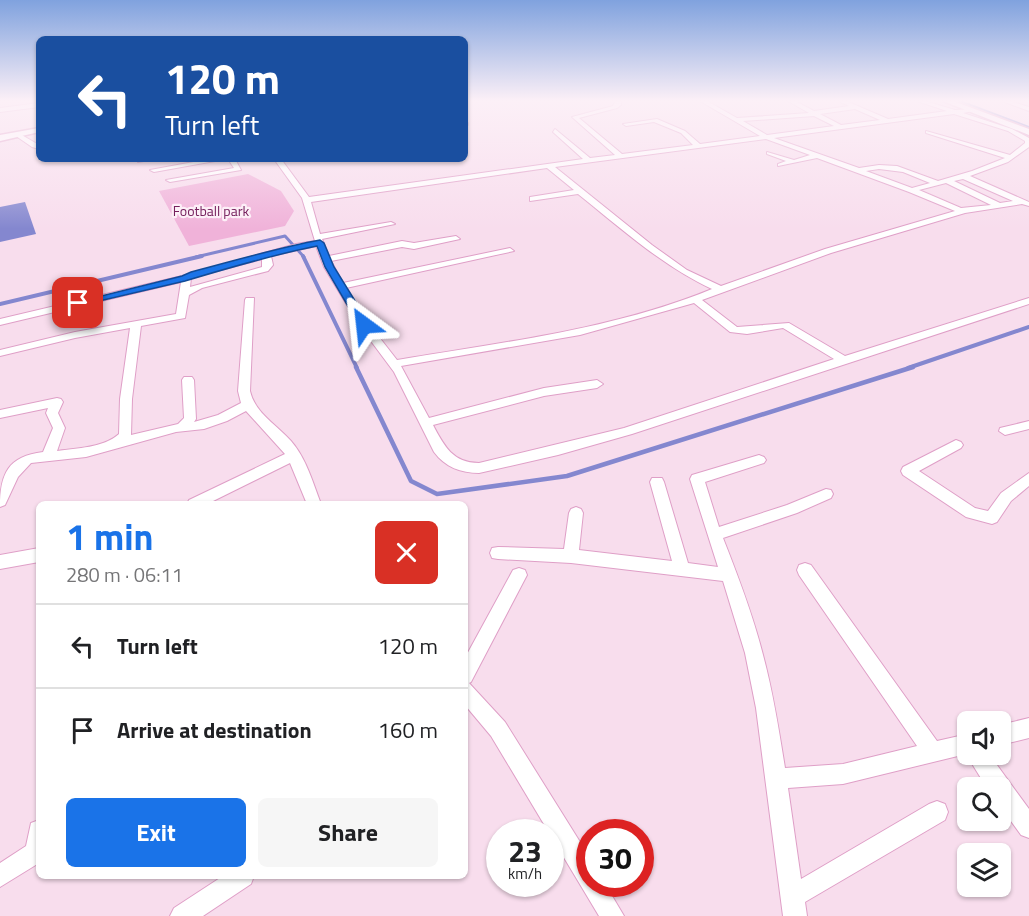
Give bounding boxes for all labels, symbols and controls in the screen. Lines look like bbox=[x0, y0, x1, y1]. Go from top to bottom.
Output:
text: 120 m bbox=[165, 46, 280, 110]
icon: left bbox=[66, 60, 144, 138]
text: Turn left bbox=[165, 104, 259, 145]
park label: Football park bbox=[173, 200, 250, 221]
pin bbox=[52, 277, 103, 328]
icon: arrive bbox=[61, 286, 94, 319]
position arrow bbox=[332, 293, 396, 357]
text: 1 min bbox=[66, 509, 153, 564]
button: close bbox=[375, 521, 438, 584]
text: 280 m · 06:11 bbox=[66, 559, 183, 590]
text: Turn left bbox=[117, 629, 198, 663]
text: 120 m bbox=[378, 629, 438, 663]
icon: left bbox=[66, 630, 99, 663]
map controls bbox=[957, 711, 1011, 897]
button: sound bbox=[957, 711, 1011, 765]
text: Arrive at destination bbox=[117, 713, 312, 747]
text: 160 m bbox=[378, 713, 438, 747]
icon: arrive bbox=[66, 714, 99, 747]
button: search bbox=[957, 777, 1011, 831]
button: Exit bbox=[66, 798, 246, 867]
button: Share bbox=[258, 798, 438, 867]
speed limit sign: 30 bbox=[576, 819, 654, 897]
text: 23 bbox=[508, 828, 542, 874]
button: layers bbox=[957, 843, 1011, 897]
text: km/h bbox=[508, 862, 542, 885]

